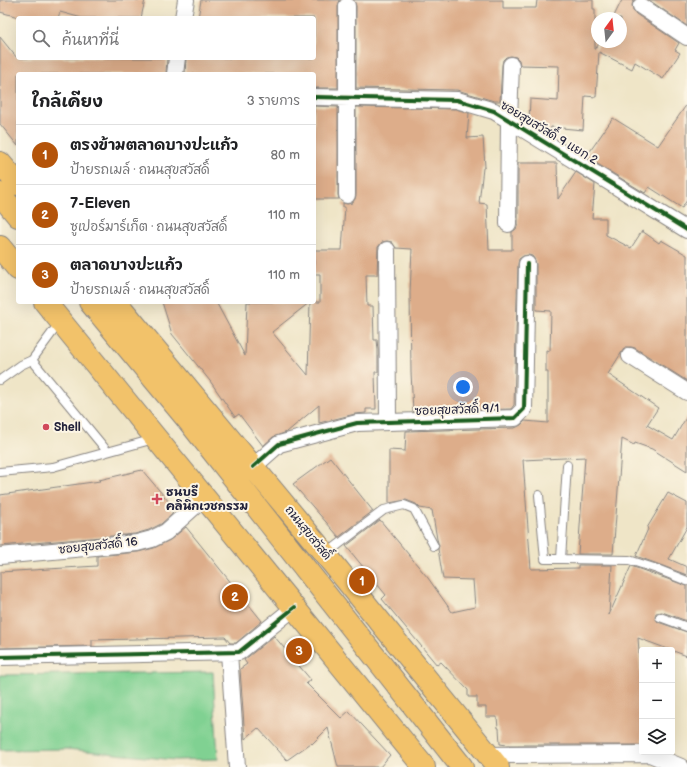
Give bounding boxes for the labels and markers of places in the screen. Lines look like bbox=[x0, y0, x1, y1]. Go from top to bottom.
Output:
place label: Shell bbox=[54, 420, 81, 435]
marker: Shell bbox=[41, 422, 51, 432]
place label: ธนบุรี คลินิกเวชกรรม bbox=[166, 484, 248, 514]
marker: ธนบุรี คลินิกเวชกรรม bbox=[151, 493, 163, 505]
pin: 1 bbox=[349, 566, 375, 596]
pin: 2 bbox=[222, 582, 248, 612]
pin: 3 bbox=[286, 636, 312, 666]

